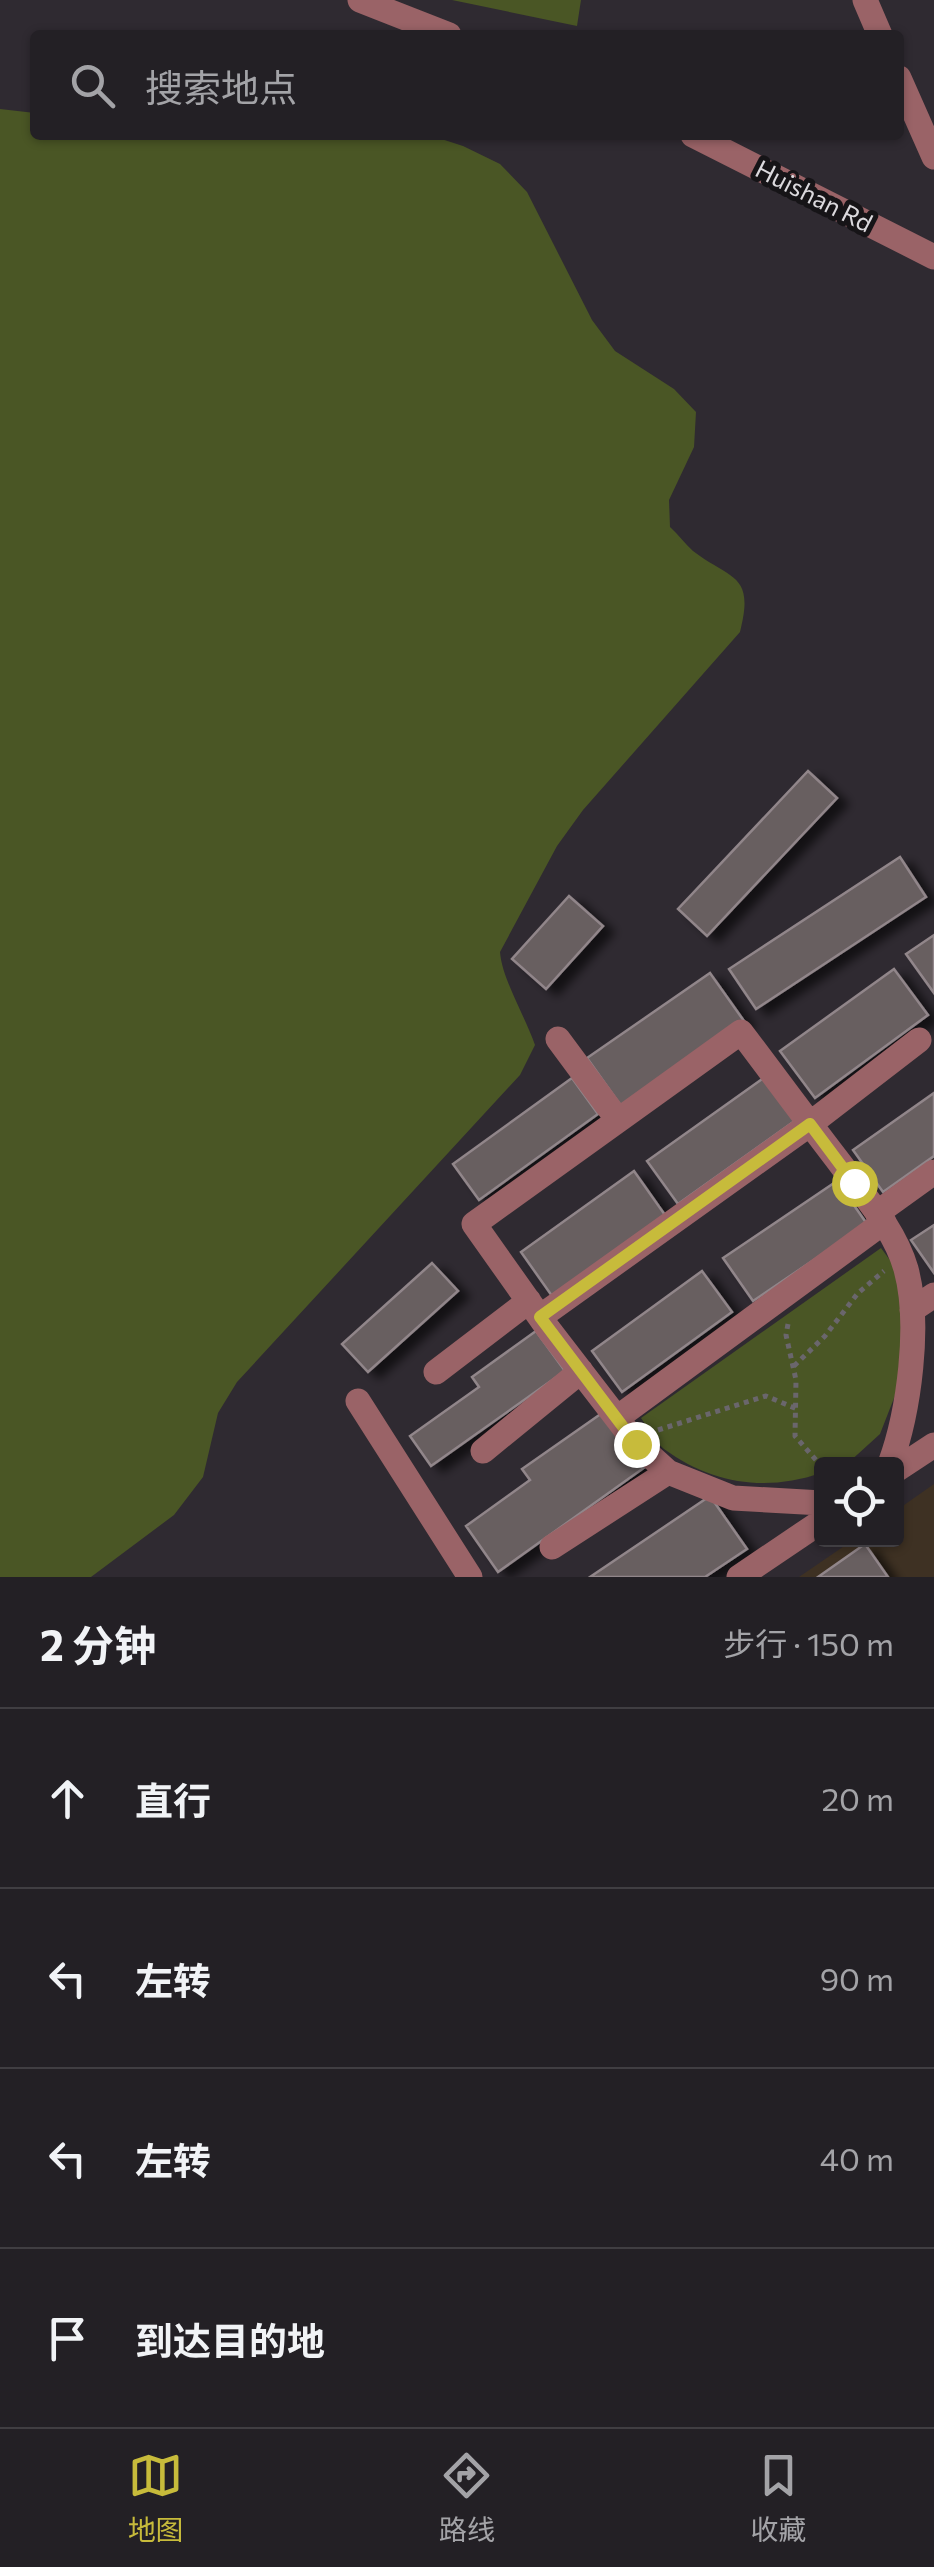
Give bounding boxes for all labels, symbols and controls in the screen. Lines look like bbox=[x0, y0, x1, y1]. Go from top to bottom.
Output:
search box bbox=[30, 30, 904, 140]
icon: search bbox=[65, 58, 120, 113]
text: 搜索地点 bbox=[145, 63, 297, 110]
street label: Huishan Rd bbox=[751, 153, 878, 237]
route start bbox=[832, 1161, 878, 1207]
route end bbox=[614, 1422, 660, 1468]
map controls bbox=[814, 1457, 904, 1547]
button: locate bbox=[814, 1457, 904, 1547]
text: 2 分钟 bbox=[40, 1618, 156, 1670]
text: 步行 · 150 m bbox=[723, 1623, 894, 1663]
icon: ahead bbox=[40, 1771, 95, 1826]
text: 直行 bbox=[135, 1776, 211, 1823]
text: 20 m bbox=[821, 1778, 894, 1818]
icon: left bbox=[40, 1951, 95, 2006]
text: 左转 bbox=[135, 1956, 211, 2003]
text: 90 m bbox=[820, 1958, 894, 1998]
icon: left bbox=[40, 2131, 95, 2186]
text: 左转 bbox=[135, 2136, 211, 2183]
text: 40 m bbox=[820, 2138, 894, 2178]
icon: arrive bbox=[40, 2311, 95, 2366]
text: 到达目的地 bbox=[135, 2316, 325, 2363]
tab: 地图 bbox=[128, 2448, 184, 2548]
tab: 路线 bbox=[439, 2448, 495, 2548]
tab: 收藏 bbox=[750, 2448, 806, 2548]

